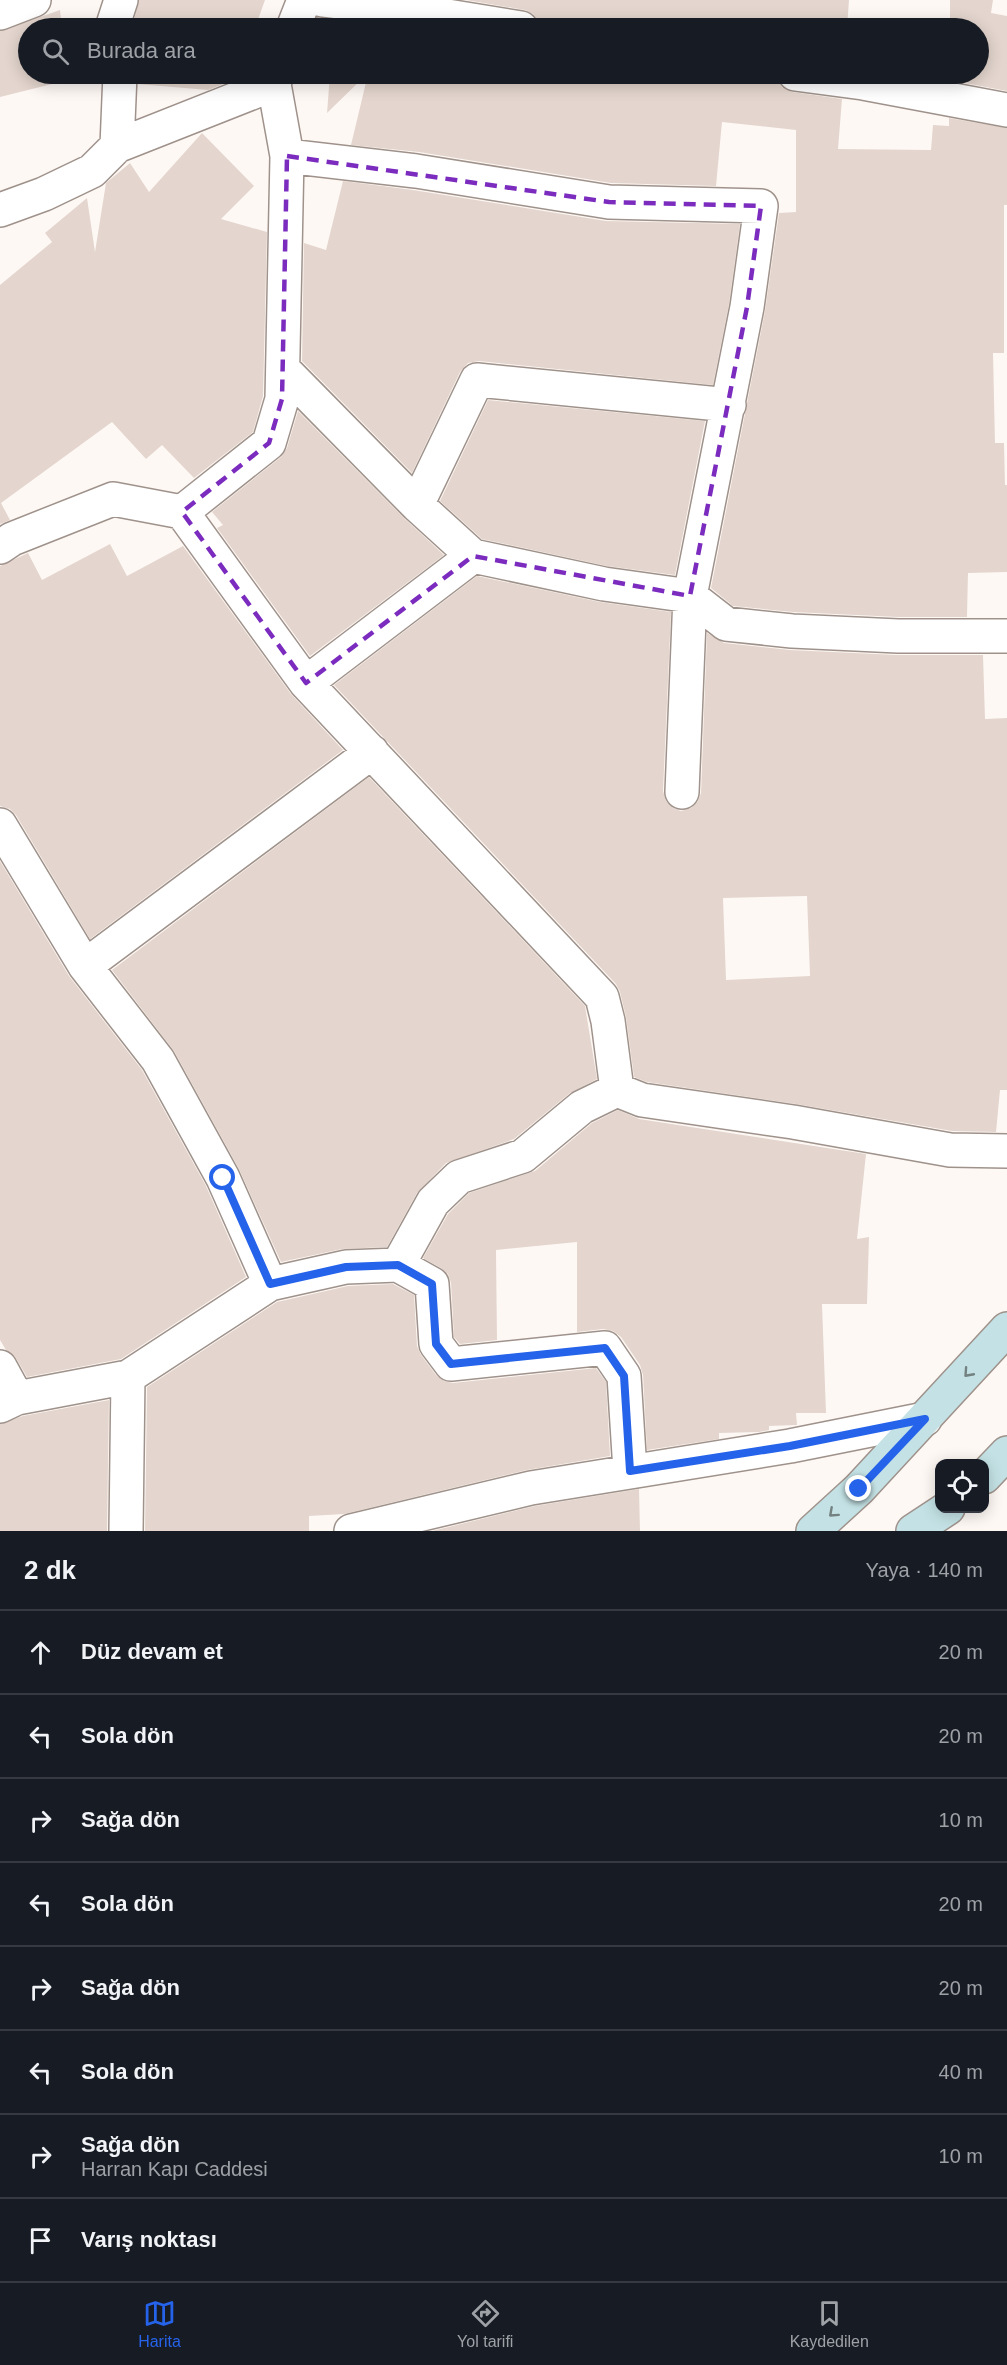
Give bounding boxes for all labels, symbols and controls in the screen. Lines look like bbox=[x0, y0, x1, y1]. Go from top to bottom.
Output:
search box bbox=[18, 18, 989, 84]
icon: search bbox=[39, 35, 72, 68]
text: Burada ara bbox=[87, 38, 196, 63]
route start bbox=[209, 1164, 235, 1190]
one-way arrow bbox=[964, 1366, 975, 1376]
map controls bbox=[935, 1459, 989, 1513]
button: locate bbox=[935, 1459, 989, 1513]
route end bbox=[845, 1475, 871, 1501]
one-way arrow bbox=[829, 1506, 840, 1517]
text: 2 dk bbox=[24, 1555, 76, 1585]
text: Yaya · 140 m bbox=[866, 1559, 983, 1581]
icon: ahead bbox=[24, 1636, 57, 1669]
text: Düz devam et bbox=[81, 1639, 223, 1664]
text: 20 m bbox=[939, 1641, 983, 1663]
icon: left bbox=[24, 1720, 57, 1753]
text: Sola dön bbox=[81, 1723, 174, 1748]
text: 20 m bbox=[939, 1725, 983, 1747]
icon: right bbox=[24, 1804, 57, 1837]
text: Sağa dön bbox=[81, 1807, 180, 1832]
text: 10 m bbox=[939, 1809, 983, 1831]
icon: left bbox=[24, 1888, 57, 1921]
text: Sola dön bbox=[81, 1891, 174, 1916]
text: 20 m bbox=[939, 1893, 983, 1915]
icon: right bbox=[24, 1972, 57, 2005]
text: Sağa dön bbox=[81, 1975, 180, 2000]
text: 20 m bbox=[939, 1977, 983, 1999]
icon: left bbox=[24, 2056, 57, 2089]
text: Sola dön bbox=[81, 2059, 174, 2084]
text: 40 m bbox=[939, 2061, 983, 2083]
text: Sağa dön bbox=[81, 2132, 180, 2157]
icon: right bbox=[24, 2140, 57, 2173]
text: 10 m bbox=[939, 2145, 983, 2167]
text: Harran Kapı Caddesi bbox=[81, 2158, 268, 2180]
icon: arrive bbox=[24, 2224, 57, 2257]
text: Varış noktası bbox=[81, 2227, 217, 2252]
tab: Harita bbox=[138, 2297, 181, 2351]
tab: Yol tarifi bbox=[457, 2297, 513, 2351]
tab: Kaydedilen bbox=[790, 2297, 869, 2351]

